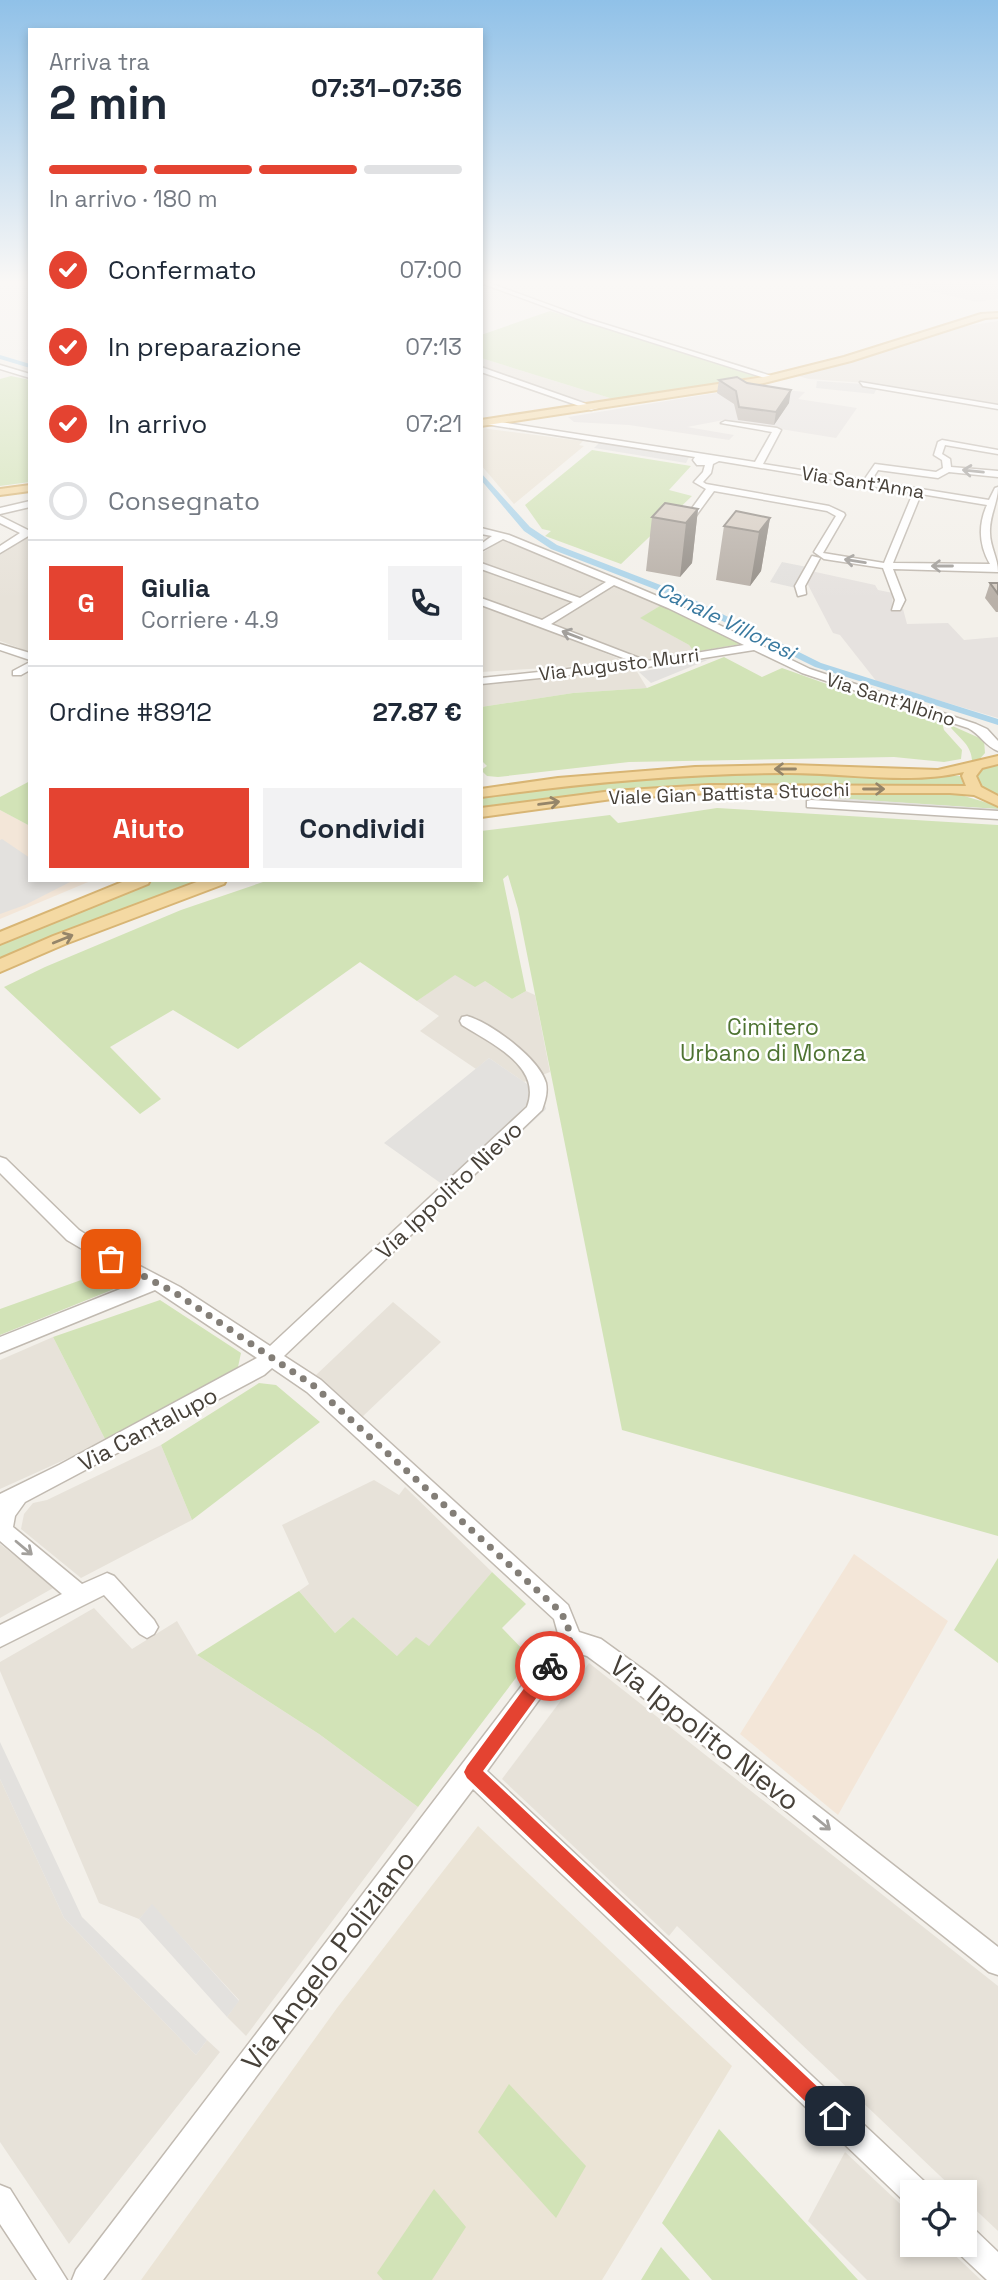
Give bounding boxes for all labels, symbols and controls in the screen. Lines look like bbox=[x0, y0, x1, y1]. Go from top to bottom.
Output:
text: Arriva tra bbox=[49, 47, 150, 77]
text: 07:31–07:36 bbox=[311, 71, 462, 105]
text: 2 min bbox=[49, 74, 168, 132]
text: In arrivo · 180 m bbox=[49, 184, 217, 214]
icon: check bbox=[49, 251, 87, 289]
text: Confermato bbox=[108, 253, 256, 287]
text: 07:00 bbox=[399, 255, 462, 285]
icon: check bbox=[49, 328, 87, 366]
text: In preparazione bbox=[108, 330, 302, 364]
text: 07:13 bbox=[405, 332, 462, 362]
icon: check bbox=[49, 405, 87, 443]
text: In arrivo bbox=[108, 407, 207, 441]
text: 07:21 bbox=[405, 409, 462, 439]
street label: Via Sant'Anna bbox=[800, 460, 926, 505]
one-way arrow bbox=[962, 465, 984, 478]
text: Consegnato bbox=[108, 484, 260, 518]
one-way arrow bbox=[845, 554, 867, 567]
one-way arrow bbox=[930, 559, 953, 573]
button: phone bbox=[388, 566, 462, 640]
text: Giulia bbox=[141, 571, 210, 605]
water label: Canale Villoresi bbox=[653, 575, 802, 667]
text: G bbox=[77, 586, 95, 620]
text: Corriere · 4.9 bbox=[141, 605, 279, 635]
one-way arrow bbox=[562, 628, 584, 641]
street label: Via Augusto Murri bbox=[538, 642, 701, 687]
street label: Via Sant'Albino bbox=[823, 667, 959, 732]
text: Ordine #8912 bbox=[49, 695, 212, 729]
text: 27.87 € bbox=[372, 695, 462, 729]
one-way arrow bbox=[773, 762, 796, 776]
street label: Viale Gian Battista Stucchi bbox=[608, 777, 850, 810]
one-way arrow bbox=[862, 782, 885, 796]
button: Aiuto bbox=[49, 788, 249, 868]
button: Condividi bbox=[263, 788, 462, 868]
one-way arrow bbox=[537, 796, 560, 809]
one-way arrow bbox=[51, 931, 73, 944]
park label: Cimitero Urbano di Monza bbox=[680, 1012, 866, 1068]
street label: Via Ippolito Nievo bbox=[369, 1114, 529, 1266]
pin bbox=[81, 1229, 141, 1289]
icon: bag bbox=[92, 1240, 130, 1278]
street label: Via Cantalupo bbox=[73, 1380, 223, 1478]
one-way arrow bbox=[14, 1540, 32, 1556]
courier bbox=[515, 1631, 585, 1701]
icon: bike bbox=[531, 1647, 569, 1685]
street label: Via Ippolito Nievo bbox=[603, 1648, 807, 1818]
one-way arrow bbox=[812, 1815, 830, 1830]
street label: Via Angelo Poliziano bbox=[233, 1842, 423, 2078]
pin bbox=[805, 2086, 865, 2146]
icon: home bbox=[816, 2097, 854, 2135]
map controls bbox=[900, 2180, 977, 2257]
button: locate bbox=[900, 2180, 977, 2257]

